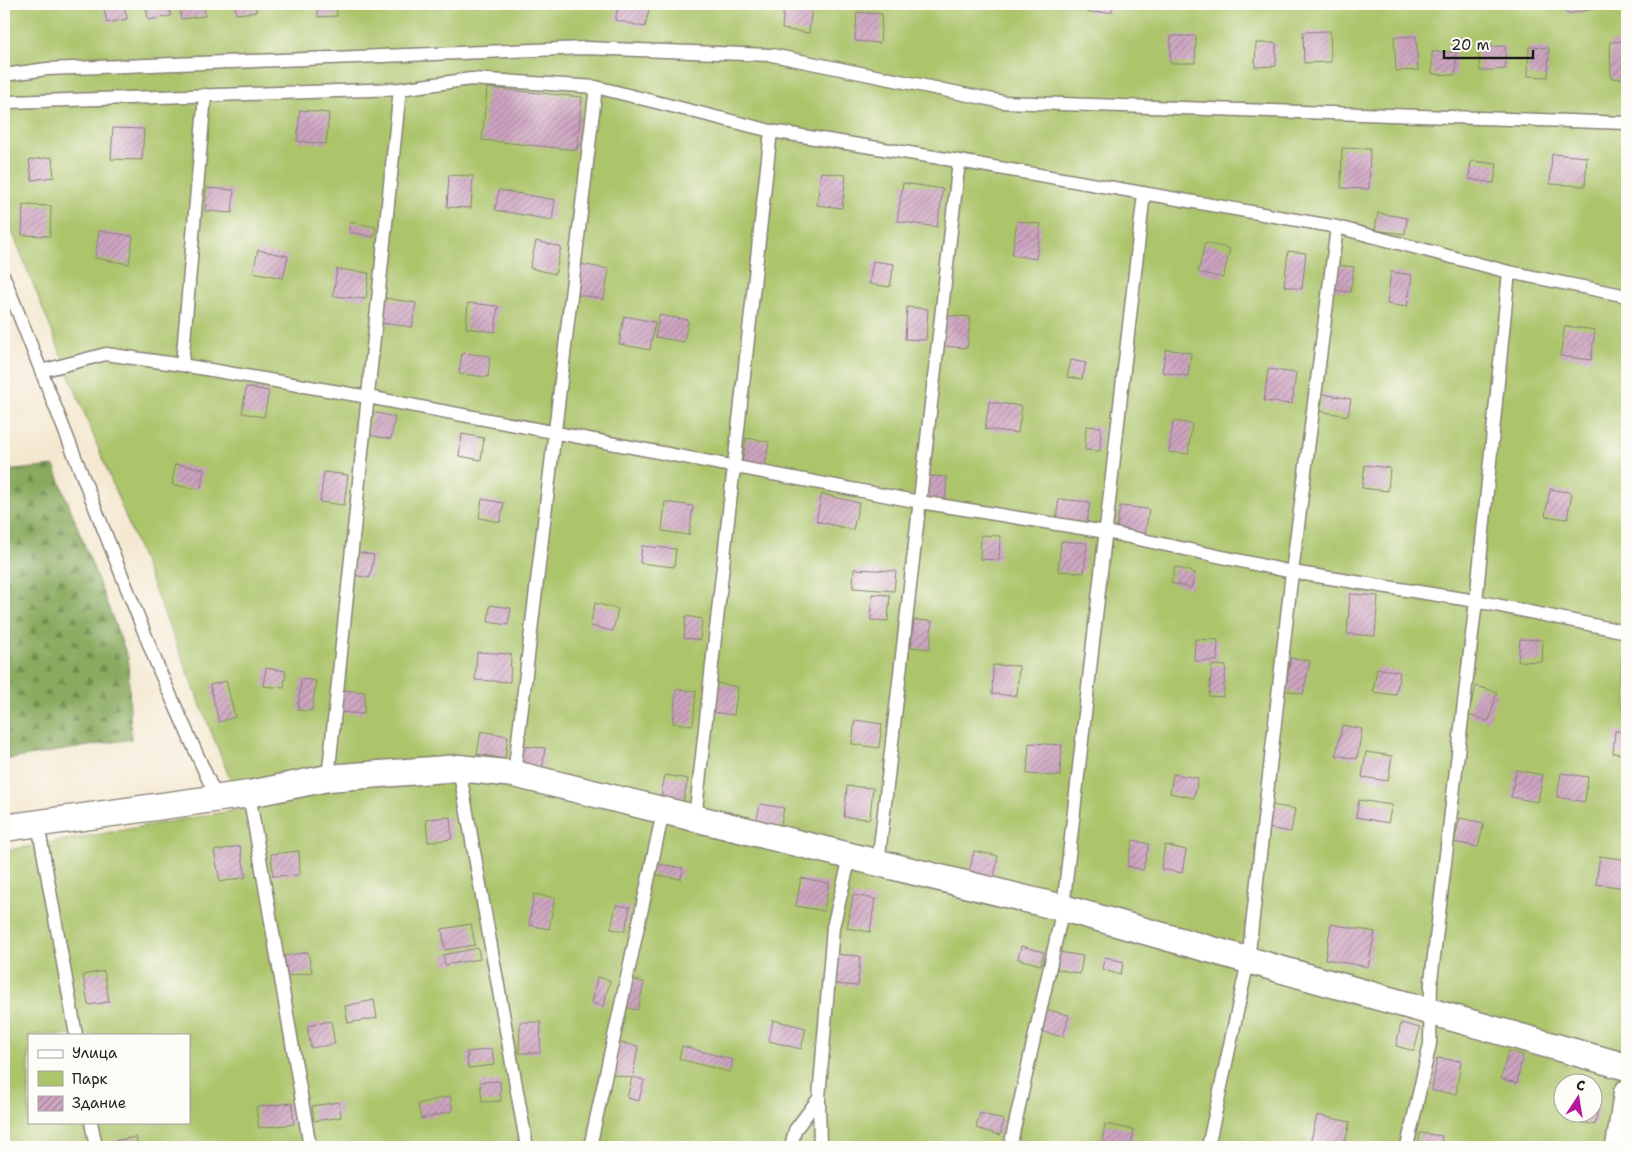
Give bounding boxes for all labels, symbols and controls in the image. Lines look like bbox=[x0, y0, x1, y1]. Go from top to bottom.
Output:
scale bar bbox=[1444, 28, 1532, 60]
text: 20 m bbox=[1451, 35, 1490, 55]
legend bbox=[28, 1034, 190, 1124]
text: Улица bbox=[72, 1043, 118, 1063]
text: Парк bbox=[72, 1069, 108, 1089]
north arrow bbox=[1554, 1074, 1604, 1124]
text: С bbox=[1575, 1076, 1587, 1095]
text: Здание bbox=[72, 1093, 126, 1113]

